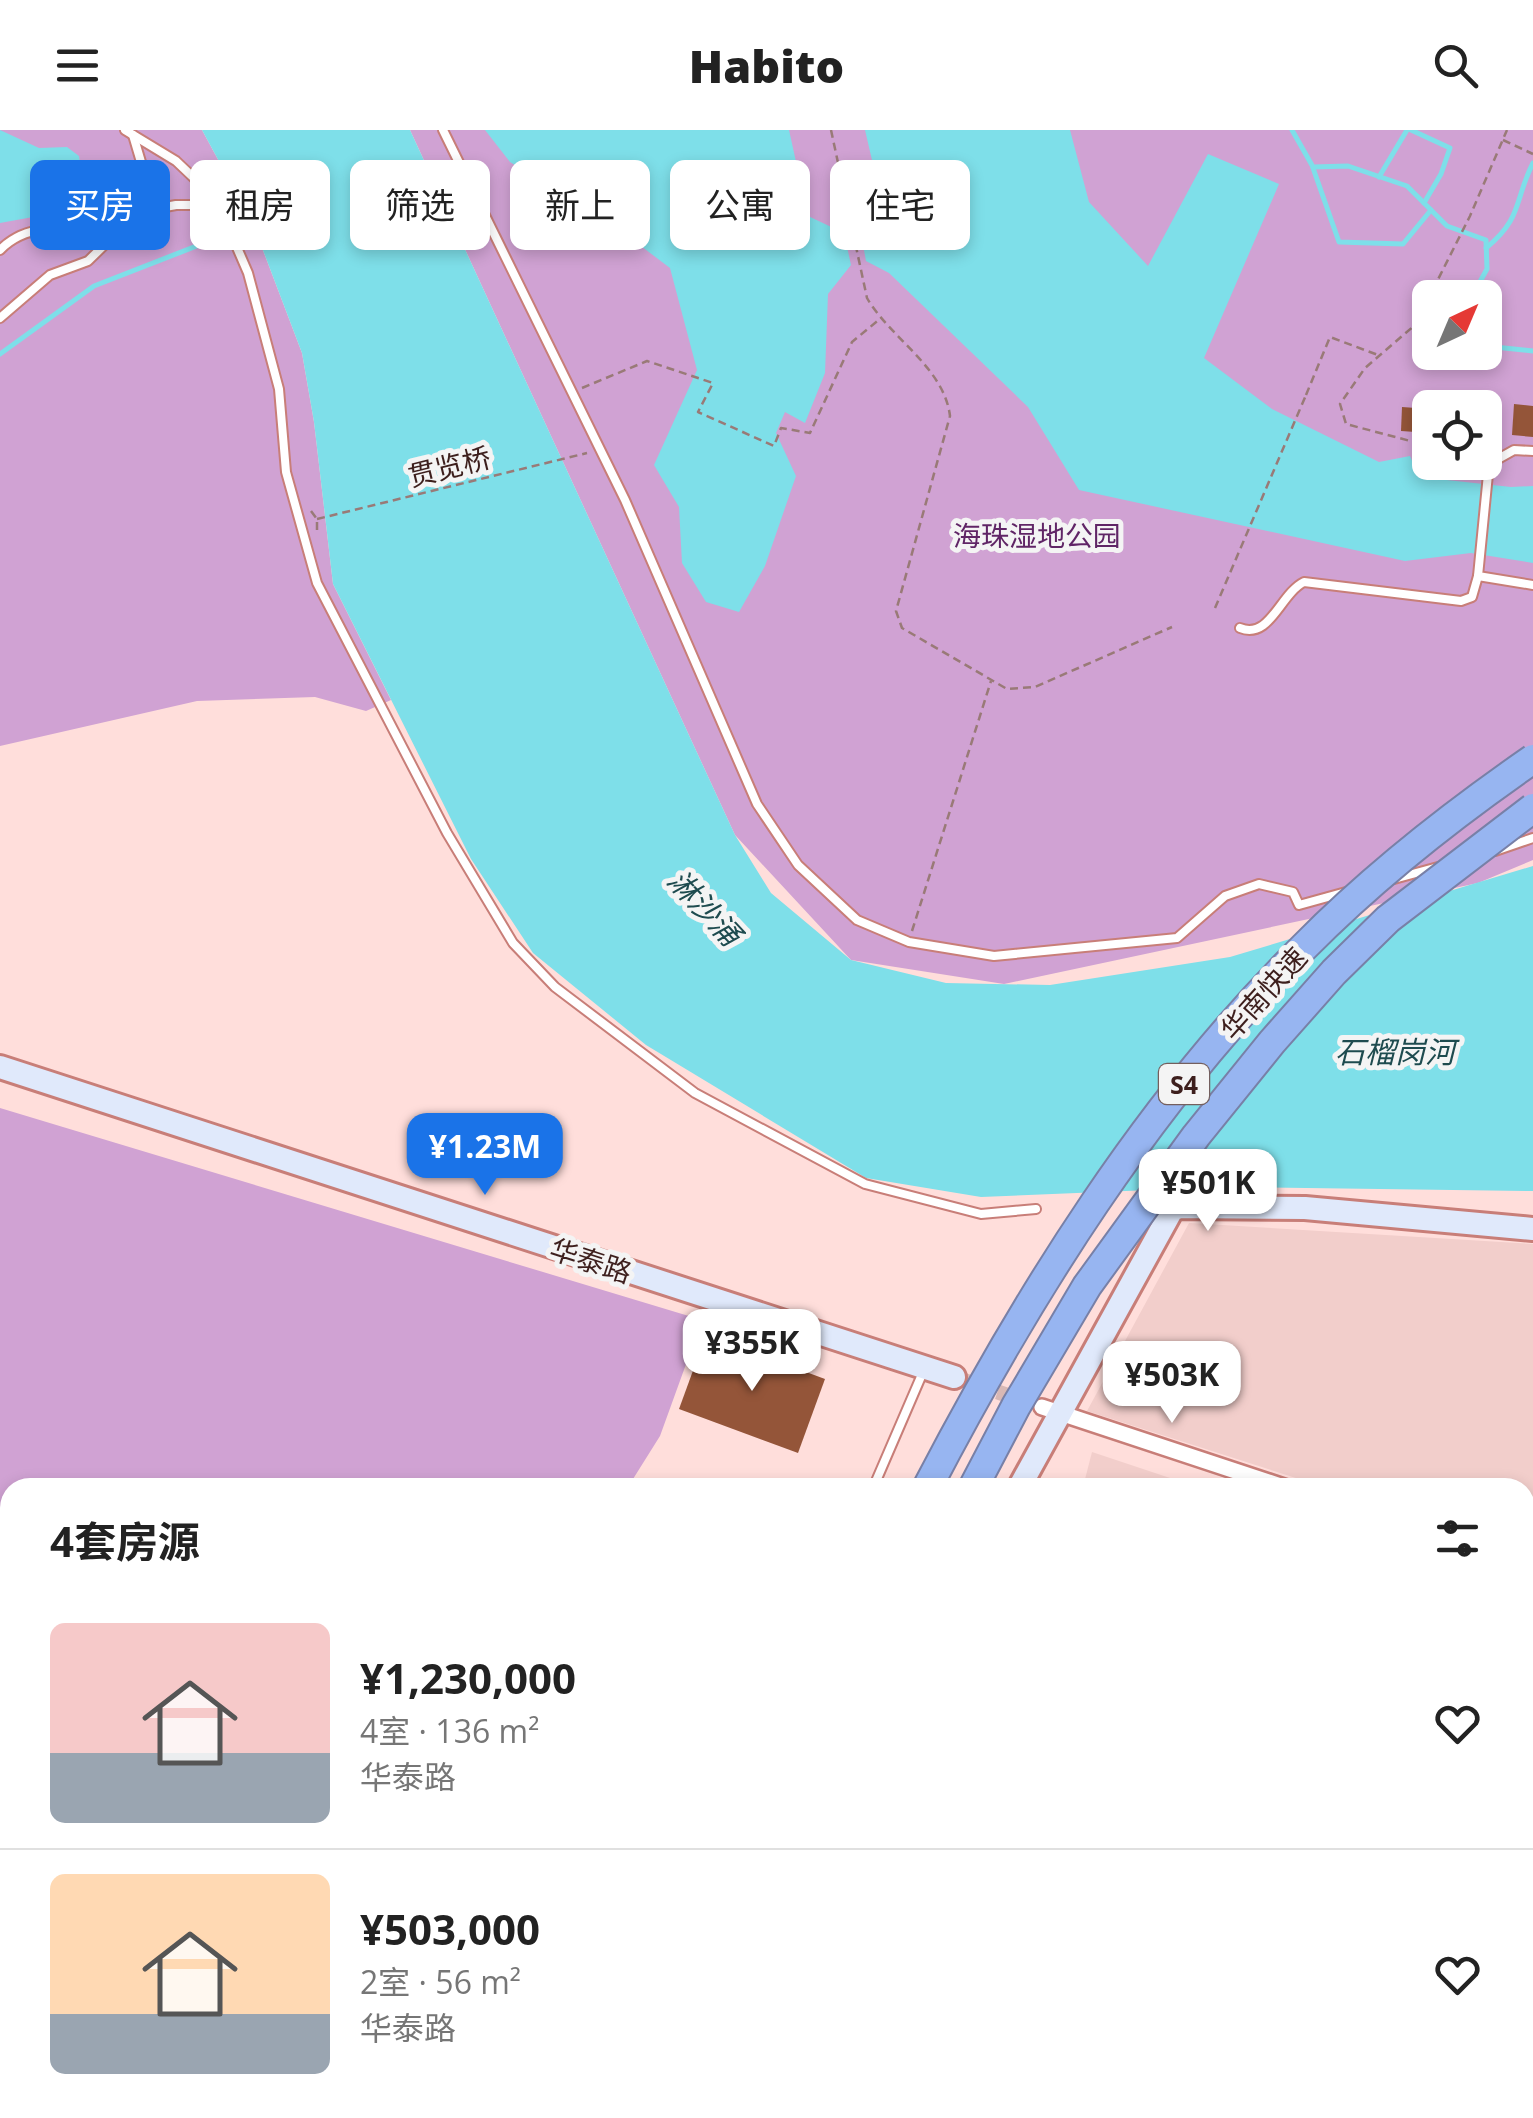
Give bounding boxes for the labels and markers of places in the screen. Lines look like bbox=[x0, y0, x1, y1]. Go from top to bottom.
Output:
pin: ¥1.23M bbox=[404, 1113, 566, 1198]
pin: ¥501K bbox=[1138, 1149, 1278, 1234]
pin: ¥355K bbox=[682, 1309, 822, 1394]
pin: ¥503K bbox=[1102, 1341, 1242, 1426]

